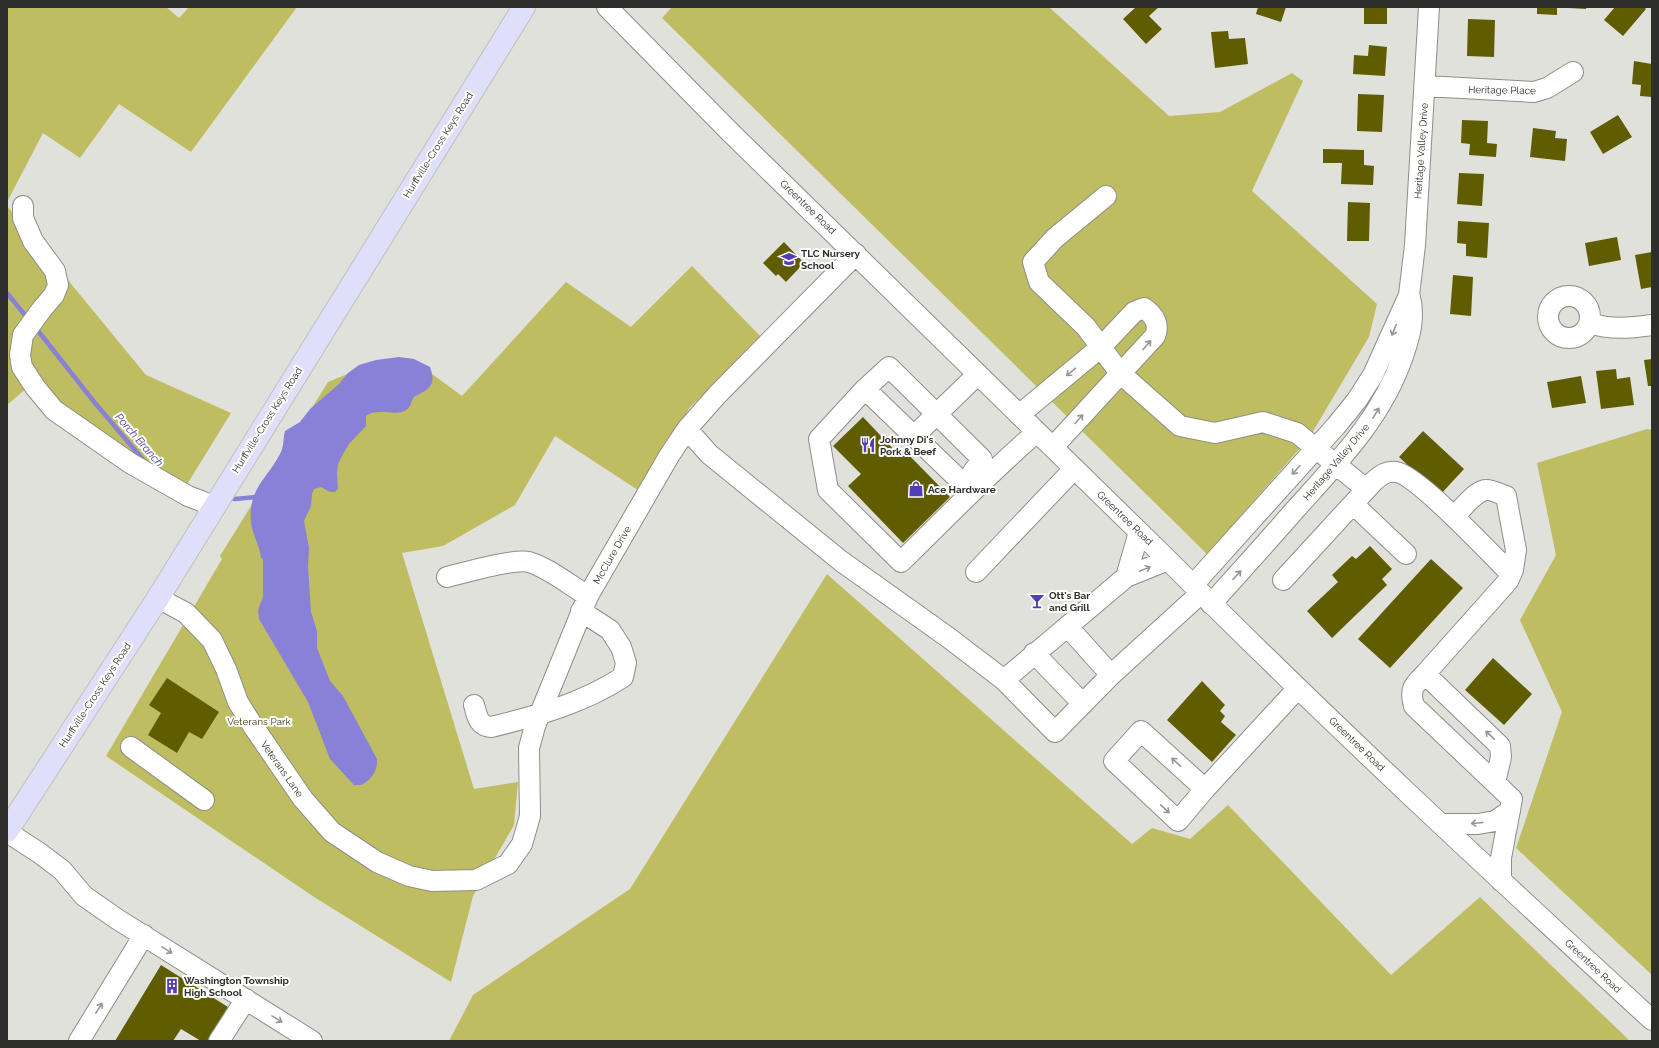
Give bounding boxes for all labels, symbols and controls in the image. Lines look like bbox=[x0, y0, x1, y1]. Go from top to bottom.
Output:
street label: Heritage Place bbox=[1468, 84, 1536, 96]
street label: Hurffville-Cross Keys Road bbox=[401, 90, 475, 200]
street label: Heritage Valley Drive bbox=[1412, 102, 1430, 199]
street label: Greentree Road bbox=[778, 178, 838, 236]
place label: TLC Nursery School bbox=[801, 248, 861, 271]
school or university icon: TLC Nursery School bbox=[780, 250, 798, 268]
one-way arrow bbox=[1389, 324, 1397, 336]
one-way arrow bbox=[1143, 340, 1152, 350]
street label: Hurffville-Cross Keys Road bbox=[230, 365, 304, 475]
one-way arrow bbox=[1065, 367, 1076, 376]
one-way arrow bbox=[1373, 407, 1381, 419]
water label: Porch Branch bbox=[112, 411, 166, 469]
one-way arrow bbox=[1074, 414, 1083, 424]
street label: Heritage Valley Drive bbox=[1301, 421, 1371, 502]
place label: Johnny Di's Pork & Beef bbox=[880, 434, 936, 457]
restaurant icon: Johnny Di's Pork & Beef bbox=[859, 436, 877, 454]
one-way arrow bbox=[1292, 465, 1301, 475]
shop icon: Ace Hardware bbox=[907, 480, 925, 498]
place label: Ace Hardware bbox=[928, 484, 996, 495]
street label: Greentree Road bbox=[1095, 489, 1155, 547]
street label: McClure Drive bbox=[591, 524, 633, 586]
one-way arrow bbox=[1138, 565, 1150, 573]
one-way arrow bbox=[1233, 570, 1242, 580]
place label: Ott's Bar and Grill bbox=[1049, 590, 1090, 613]
bar icon: Ott's Bar and Grill bbox=[1028, 592, 1046, 610]
street label: Hurffville-Cross Keys Road bbox=[57, 641, 133, 749]
street label: Greentree Road bbox=[1327, 715, 1387, 773]
park label: Veterans Park bbox=[227, 716, 292, 727]
one-way arrow bbox=[1485, 731, 1495, 740]
street label: Veterans Lane bbox=[259, 739, 306, 799]
one-way arrow bbox=[1171, 758, 1181, 767]
one-way arrow bbox=[1160, 805, 1170, 814]
one-way arrow bbox=[1471, 820, 1484, 827]
street label: Greentree Road bbox=[1563, 937, 1623, 995]
one-way arrow bbox=[161, 946, 172, 954]
place label: Washington Township High School bbox=[184, 975, 290, 998]
building icon: Washington Township High School bbox=[163, 977, 181, 995]
one-way arrow bbox=[96, 1002, 104, 1014]
one-way arrow bbox=[272, 1015, 283, 1023]

